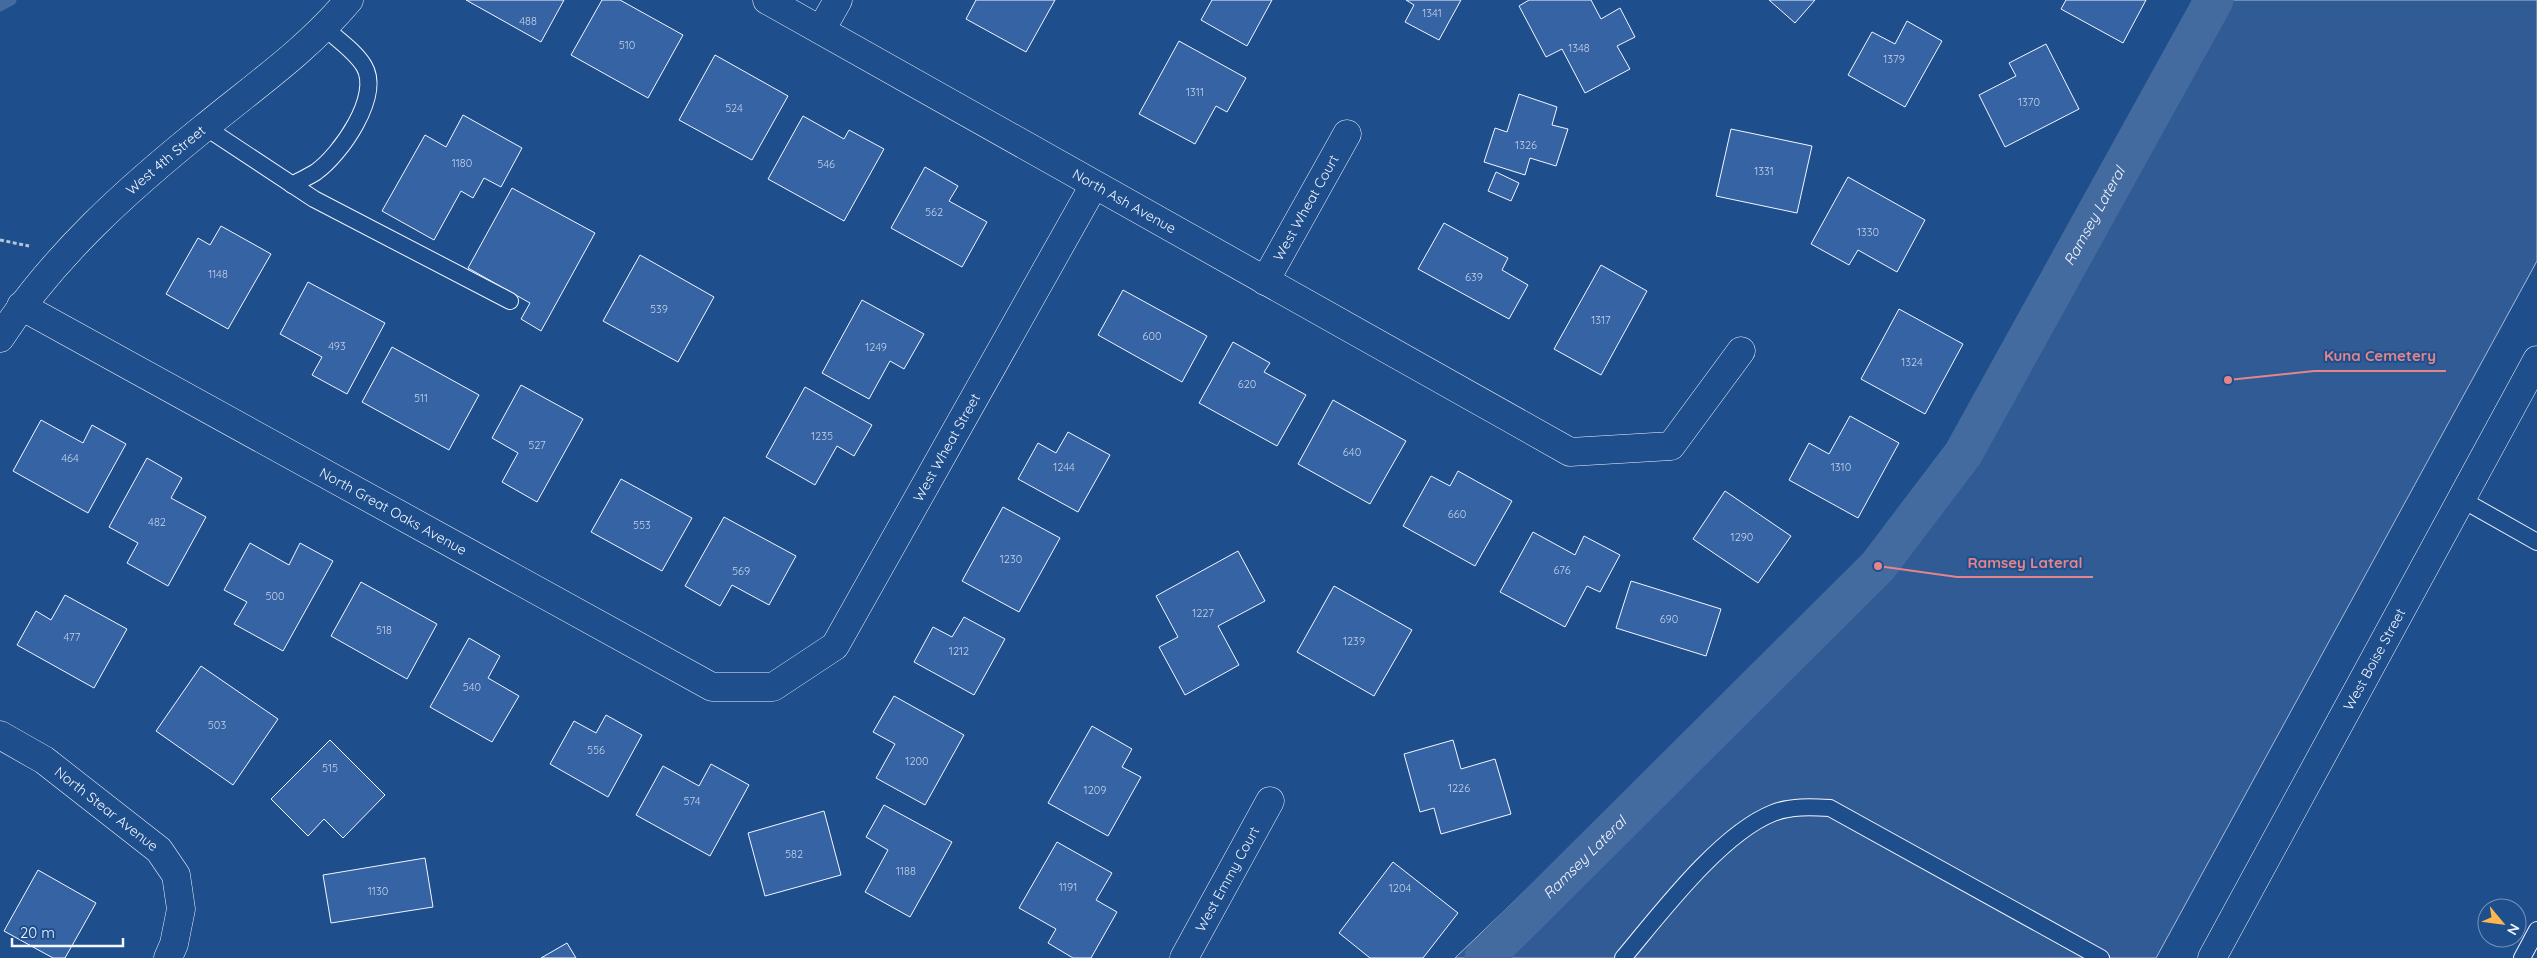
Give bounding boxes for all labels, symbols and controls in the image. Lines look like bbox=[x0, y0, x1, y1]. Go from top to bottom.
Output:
house number: 1341 bbox=[1422, 6, 1442, 20]
house number: 488 bbox=[519, 14, 537, 28]
house number: 510 bbox=[619, 38, 635, 52]
house number: 1348 bbox=[1568, 41, 1590, 55]
house number: 1379 bbox=[1883, 52, 1905, 66]
house number: 1311 bbox=[1186, 85, 1204, 99]
house number: 1370 bbox=[2018, 95, 2040, 109]
house number: 524 bbox=[725, 101, 743, 115]
street label: West 4th Street bbox=[122, 121, 209, 199]
house number: 1326 bbox=[1515, 138, 1537, 152]
street label: West Wheat Court bbox=[1269, 151, 1343, 264]
house number: 1180 bbox=[452, 156, 472, 170]
house number: 546 bbox=[817, 157, 835, 171]
water label: Ramsey Lateral bbox=[2059, 162, 2130, 269]
house number: 1331 bbox=[1754, 164, 1774, 178]
street label: North Ash Avenue bbox=[1069, 165, 1179, 237]
house number: 562 bbox=[925, 205, 943, 219]
house number: 1330 bbox=[1857, 225, 1879, 239]
house number: 1148 bbox=[208, 267, 228, 281]
house number: 639 bbox=[1465, 270, 1483, 284]
house number: 539 bbox=[650, 302, 668, 316]
house number: 1317 bbox=[1591, 313, 1611, 327]
house number: 600 bbox=[1142, 329, 1162, 343]
house number: 493 bbox=[328, 339, 346, 353]
house number: 1249 bbox=[865, 340, 887, 354]
callout: Kuna Cemetery bbox=[2314, 341, 2446, 371]
text: Kuna Cemetery bbox=[2324, 346, 2436, 365]
house number: 1324 bbox=[1901, 355, 1923, 369]
house number: 620 bbox=[1238, 377, 1256, 391]
street label: West Wheat Street bbox=[909, 390, 984, 505]
house number: 511 bbox=[414, 391, 428, 405]
house number: 1235 bbox=[811, 429, 833, 443]
house number: 527 bbox=[528, 438, 546, 452]
house number: 640 bbox=[1343, 445, 1361, 459]
house number: 464 bbox=[61, 451, 79, 465]
house number: 1244 bbox=[1053, 460, 1075, 474]
house number: 1310 bbox=[1831, 460, 1851, 474]
street label: North Great Oaks Avenue bbox=[316, 463, 470, 559]
house number: 660 bbox=[1448, 507, 1466, 521]
house number: 482 bbox=[148, 515, 166, 529]
house number: 553 bbox=[633, 518, 651, 532]
house number: 1290 bbox=[1731, 530, 1753, 544]
callout: Ramsey Lateral bbox=[1957, 547, 2093, 577]
house number: 1230 bbox=[1000, 552, 1022, 566]
text: Ramsey Lateral bbox=[1967, 553, 2083, 572]
house number: 676 bbox=[1553, 563, 1571, 577]
house number: 569 bbox=[732, 564, 750, 578]
house number: 500 bbox=[265, 589, 285, 603]
street label: West Boise Street bbox=[2339, 605, 2410, 713]
house number: 1227 bbox=[1192, 606, 1214, 620]
house number: 690 bbox=[1660, 612, 1678, 626]
house number: 518 bbox=[376, 623, 392, 637]
house number: 477 bbox=[64, 630, 81, 644]
house number: 1239 bbox=[1343, 634, 1365, 648]
house number: 1212 bbox=[949, 644, 969, 658]
house number: 540 bbox=[463, 680, 481, 694]
house number: 503 bbox=[208, 718, 226, 732]
house number: 556 bbox=[587, 743, 605, 757]
house number: 1200 bbox=[905, 754, 929, 768]
house number: 515 bbox=[322, 761, 338, 775]
street label: North Stear Avenue bbox=[51, 763, 162, 855]
house number: 1226 bbox=[1448, 781, 1470, 795]
house number: 1209 bbox=[1084, 783, 1106, 797]
house number: 574 bbox=[684, 794, 701, 808]
water label: Ramsey Lateral bbox=[1539, 811, 1631, 903]
street label: West Emmy Court bbox=[1191, 823, 1263, 935]
house number: 582 bbox=[785, 847, 803, 861]
house number: 1188 bbox=[896, 864, 916, 878]
house number: 1191 bbox=[1059, 880, 1077, 894]
house number: 1204 bbox=[1389, 881, 1411, 895]
house number: 1130 bbox=[368, 884, 388, 898]
north arrow bbox=[2477, 898, 2527, 948]
scale bar bbox=[12, 916, 124, 948]
text: N bbox=[2503, 920, 2524, 938]
text: 20 m bbox=[20, 923, 55, 942]

